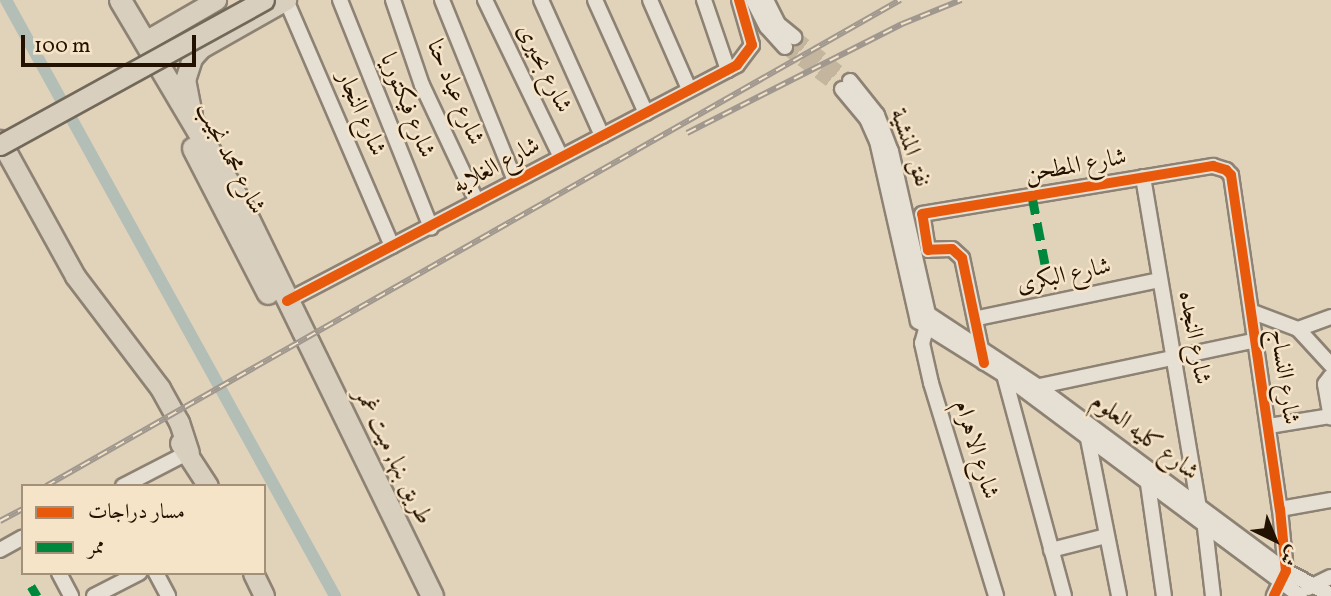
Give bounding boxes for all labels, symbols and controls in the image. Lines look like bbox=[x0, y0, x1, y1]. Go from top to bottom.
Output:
street label: شارع بحيرى bbox=[509, 20, 577, 118]
scale bar bbox=[24, 21, 200, 65]
text: 100 m bbox=[34, 32, 91, 61]
street label: شارع عياد حنا bbox=[419, 36, 489, 150]
street label: شارع فيكتوريا bbox=[372, 50, 440, 162]
street label: شارع النجار bbox=[329, 67, 391, 161]
street label: شارع محمد نجيب bbox=[188, 98, 270, 220]
street label: نفق المنشية bbox=[882, 105, 936, 191]
street label: شارع الغلايه bbox=[448, 132, 546, 202]
street label: شارع المطحن bbox=[1023, 144, 1129, 190]
street label: شارع البكرى bbox=[1014, 253, 1114, 301]
street label: شارع النجده bbox=[1171, 289, 1215, 387]
street label: شارع النساج bbox=[1262, 327, 1304, 427]
street label: طريق بنها, ميت غمر bbox=[347, 384, 437, 530]
street label: شارع كليه العلوم bbox=[1084, 388, 1204, 488]
street label: شارع الاهرام bbox=[946, 397, 1004, 503]
legend bbox=[21, 484, 266, 575]
text: مسار دراجات bbox=[88, 498, 185, 527]
north arrow bbox=[1240, 505, 1310, 575]
text: ممر bbox=[88, 533, 105, 562]
text: ش bbox=[1274, 539, 1305, 571]

